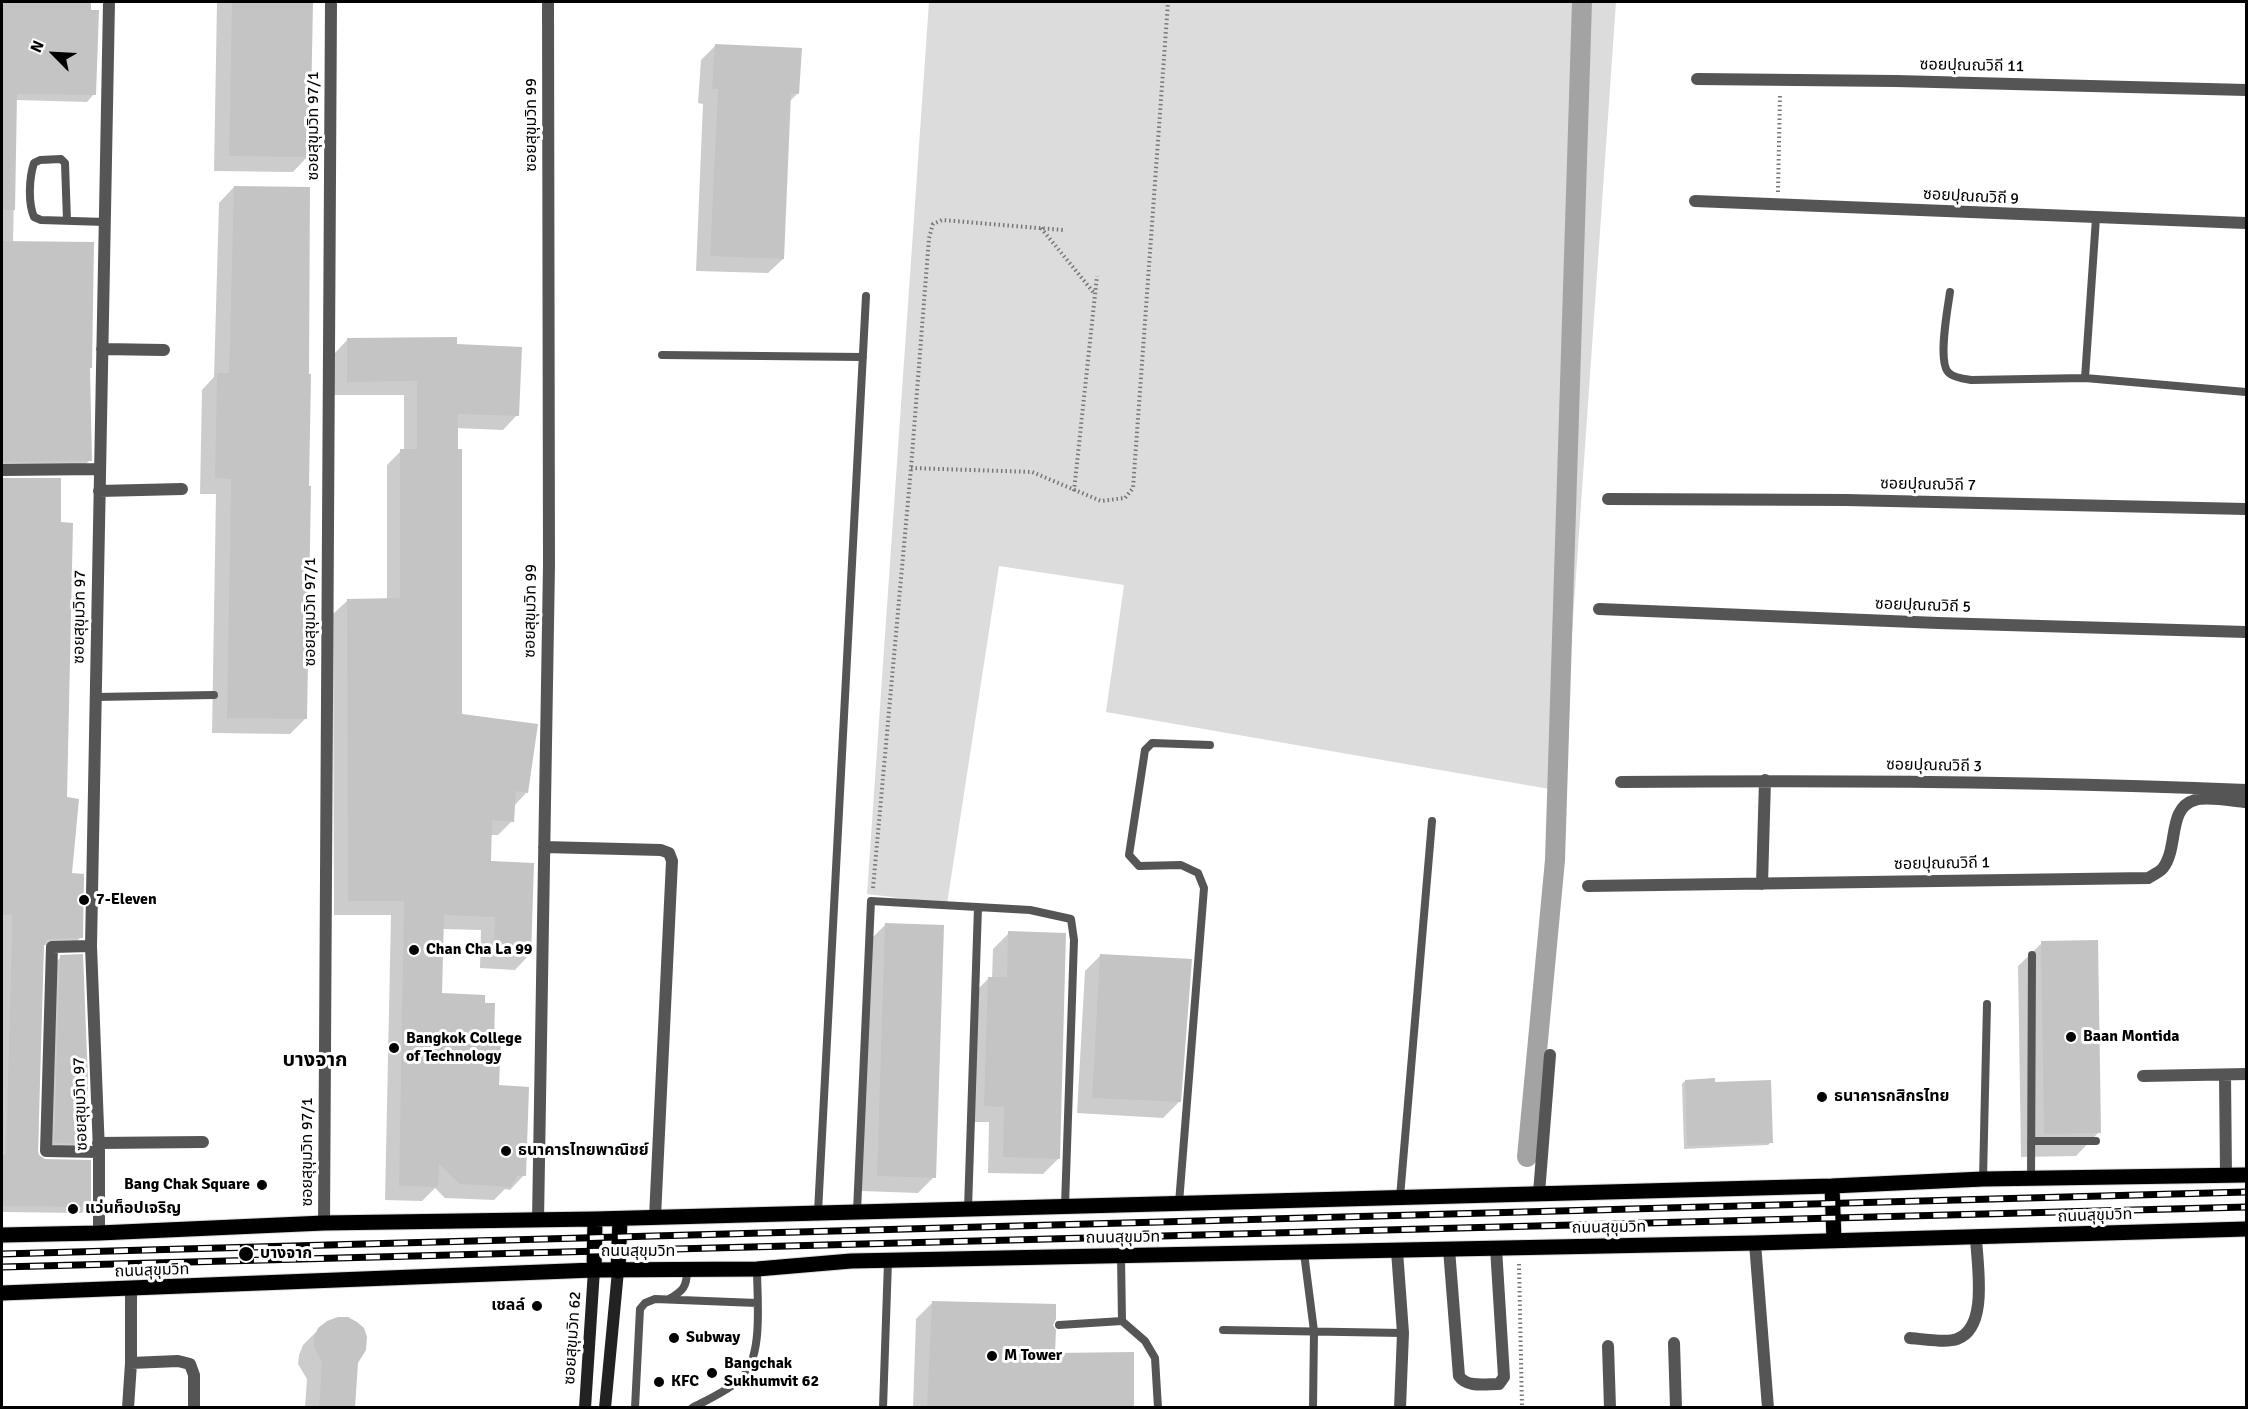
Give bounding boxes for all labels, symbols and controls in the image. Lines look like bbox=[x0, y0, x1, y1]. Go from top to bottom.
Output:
north arrow bbox=[24, 24, 84, 84]
text: N bbox=[26, 38, 49, 56]
street label: ซอยปุณณวิถี 11 bbox=[1920, 55, 2024, 77]
street label: ซอยสุขุมวิท 97/1 bbox=[304, 71, 324, 181]
street label: ซอยสุขุมวิท 99 bbox=[522, 78, 542, 172]
street label: ซอยปุณณวิถี 9 bbox=[1923, 185, 2019, 209]
street label: ซอยปุณณวิถี 7 bbox=[1880, 475, 1976, 495]
street label: ซอยสุขุมวิท 97/1 bbox=[301, 557, 321, 667]
street label: ซอยสุขุมวิท 99 bbox=[521, 564, 541, 658]
street label: ซอยสุขุมวิท 97 bbox=[70, 570, 90, 664]
street label: ซอยปุณณวิถี 5 bbox=[1875, 595, 1971, 617]
street label: ซอยปุณณวิถี 3 bbox=[1886, 756, 1982, 776]
street label: ซอยปุณณวิถี 1 bbox=[1894, 854, 1990, 874]
place label: 7-Eleven bbox=[96, 890, 157, 910]
marker: 7-Eleven bbox=[77, 893, 91, 907]
place label: Chan Cha La 99 bbox=[426, 940, 532, 960]
marker: Chan Cha La 99 bbox=[407, 943, 421, 957]
place label: Baan Montida bbox=[2083, 1027, 2180, 1047]
place label: Bangkok College of Technology bbox=[406, 1029, 522, 1067]
marker: Baan Montida bbox=[2064, 1030, 2078, 1044]
marker: Bangkok College of Technology bbox=[387, 1041, 401, 1055]
district label: บางจาก bbox=[282, 1049, 348, 1073]
street label: ซอยสุขุมวิท 97 bbox=[70, 1057, 92, 1151]
place label: ธนาคารกสิกรไทย bbox=[1834, 1087, 1950, 1107]
marker: ธนาคารกสิกรไทย bbox=[1815, 1090, 1829, 1104]
street label: ซอยสุขุมวิท 97/1 bbox=[298, 1097, 318, 1207]
place label: ธนาคารไทยพาณิชย์ bbox=[518, 1141, 649, 1161]
marker: ธนาคารไทยพาณิชย์ bbox=[499, 1144, 513, 1158]
place label: Bang Chak Square bbox=[124, 1175, 250, 1195]
marker: Bang Chak Square bbox=[255, 1178, 269, 1192]
place label: แว่นท็อปเจริญ bbox=[85, 1199, 181, 1219]
marker: แว่นท็อปเจริญ bbox=[66, 1202, 80, 1216]
street label: ถนนสุขุมวิท bbox=[2057, 1205, 2133, 1227]
street label: ถนนสุขุมวิท bbox=[1572, 1218, 1646, 1238]
street label: ถนนสุขุมวิท bbox=[1086, 1228, 1160, 1248]
street label: ถนนสุขุมวิท bbox=[601, 1242, 675, 1262]
place label: บางจาก bbox=[260, 1244, 312, 1264]
marker: บางจาก bbox=[237, 1245, 255, 1263]
street label: ถนนสุขุมวิท bbox=[114, 1260, 190, 1282]
street label: ซอยสุขุมวิท 62 bbox=[560, 1291, 586, 1385]
place label: เชลล์ bbox=[491, 1296, 525, 1316]
marker: เชลล์ bbox=[530, 1299, 544, 1313]
place label: Subway bbox=[686, 1328, 740, 1348]
marker: Subway bbox=[667, 1331, 681, 1345]
place label: M Tower bbox=[1004, 1346, 1062, 1366]
marker: M Tower bbox=[985, 1349, 999, 1363]
place label: Bangchak Sukhumvit 62 bbox=[724, 1354, 819, 1392]
marker: Bangchak Sukhumvit 62 bbox=[705, 1366, 719, 1380]
place label: KFC bbox=[671, 1372, 699, 1392]
marker: KFC bbox=[652, 1375, 666, 1389]

